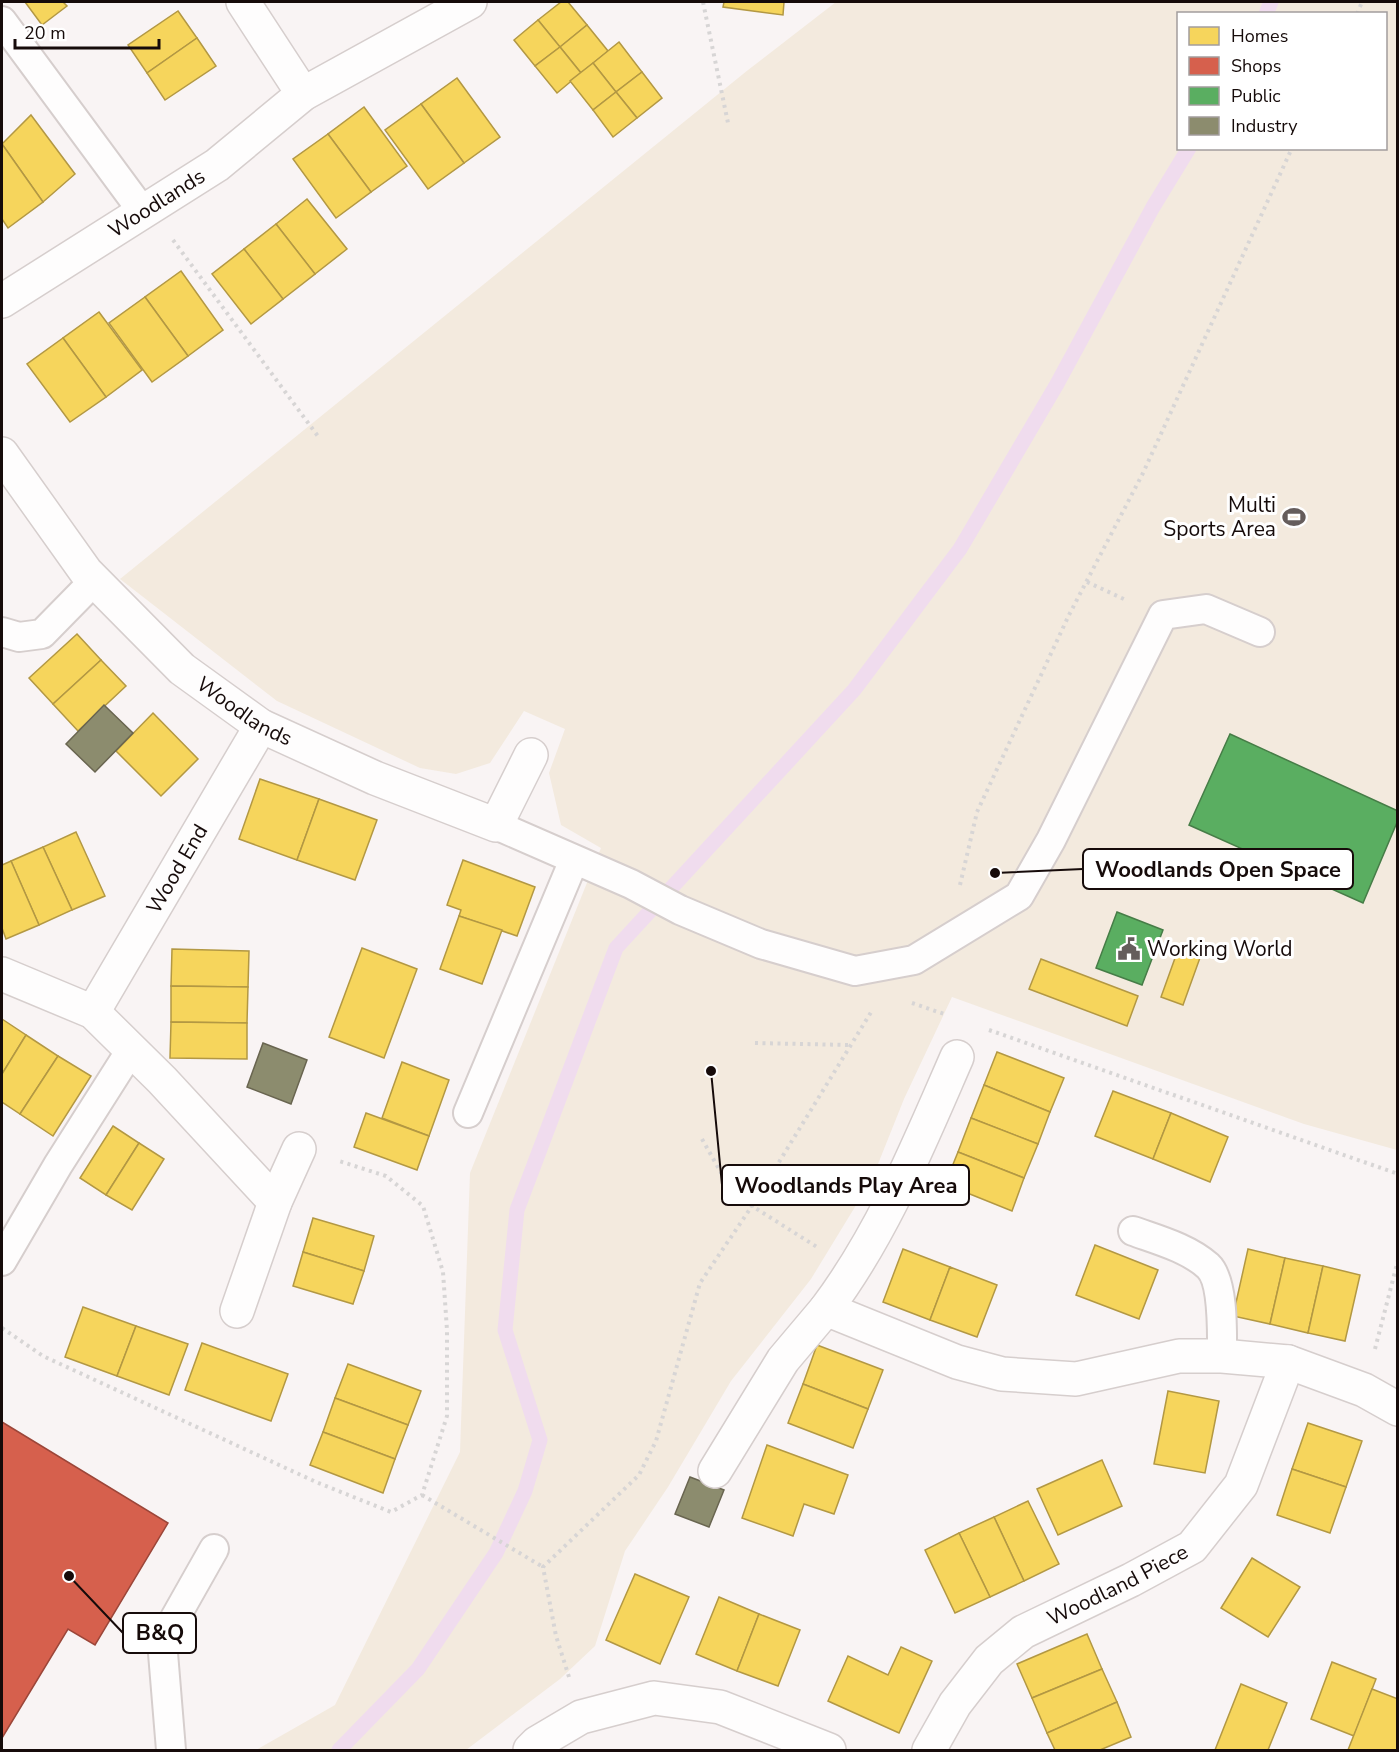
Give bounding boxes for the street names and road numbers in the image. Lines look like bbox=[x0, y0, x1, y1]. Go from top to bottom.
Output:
street label: Woodlands bbox=[103, 162, 210, 244]
street label: Woodlands bbox=[191, 670, 297, 752]
street label: Wood End bbox=[140, 819, 214, 919]
street label: Woodland Piece bbox=[1042, 1538, 1193, 1632]

